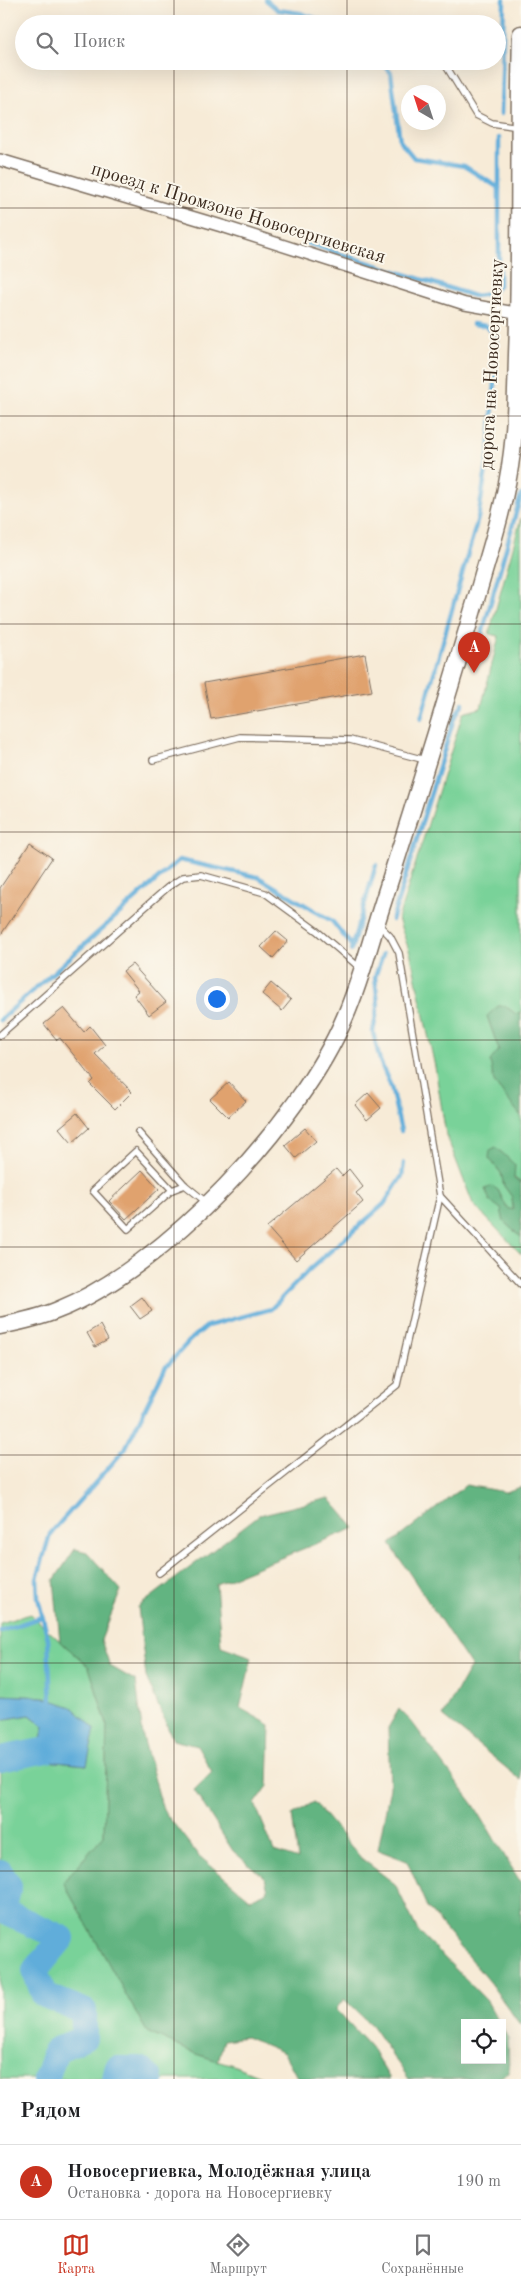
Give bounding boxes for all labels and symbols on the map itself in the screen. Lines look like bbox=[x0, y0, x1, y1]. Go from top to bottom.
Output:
north arrow bbox=[401, 85, 446, 130]
street label: проезд к Промзоне Новосергиевская bbox=[89, 160, 388, 268]
street label: дорога на Новосергиевку bbox=[478, 258, 508, 470]
pin: A bbox=[458, 632, 490, 673]
your location bbox=[204, 986, 230, 1012]

